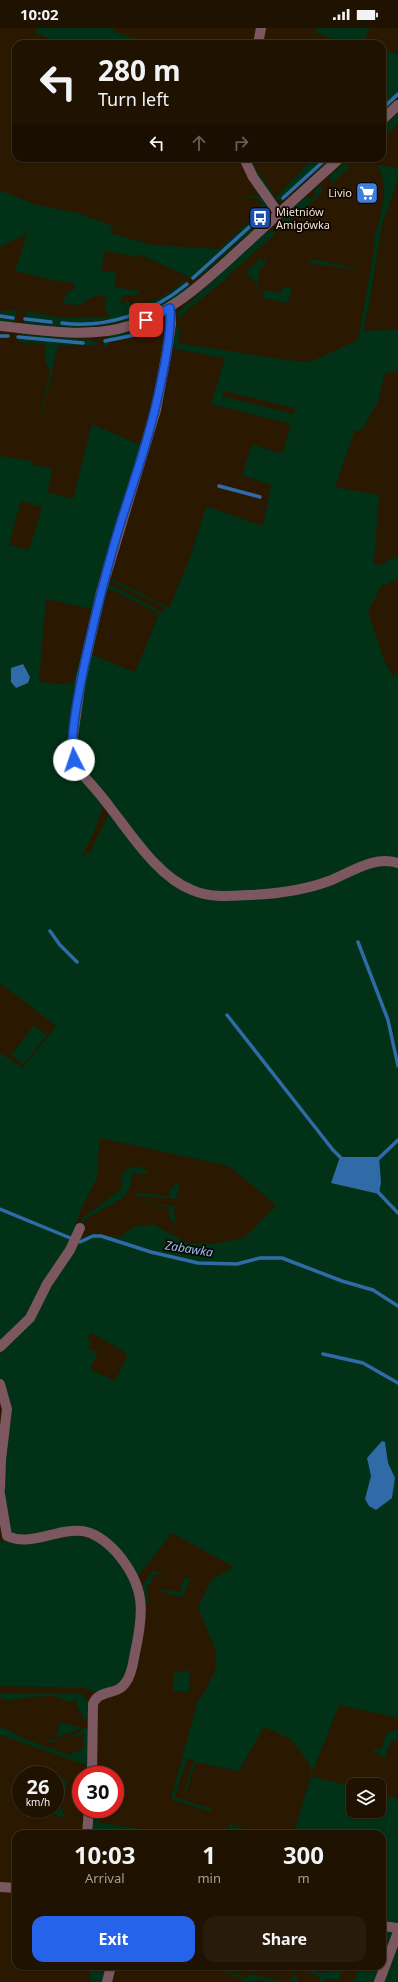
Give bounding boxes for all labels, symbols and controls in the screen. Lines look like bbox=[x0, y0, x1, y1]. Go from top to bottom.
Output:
text: 10:02 bbox=[20, 4, 59, 24]
text: 280 m bbox=[98, 51, 181, 89]
icon: left bbox=[32, 56, 84, 108]
text: Turn left bbox=[98, 87, 169, 111]
icon: left bbox=[146, 132, 168, 154]
icon: ahead bbox=[188, 132, 210, 154]
icon: right bbox=[230, 132, 252, 154]
supermarket icon: Livio bbox=[354, 180, 380, 206]
place label: Livio bbox=[328, 185, 352, 200]
place label: Mietniów Amigówka bbox=[276, 204, 330, 232]
bus stop icon: Mietniów Amigówka bbox=[247, 205, 273, 231]
pin bbox=[129, 303, 163, 337]
icon: arrive bbox=[135, 309, 157, 331]
position arrow bbox=[53, 739, 95, 781]
water label: Zabawka bbox=[163, 1236, 214, 1261]
speed limit sign: 30 bbox=[72, 1766, 124, 1818]
text: 26 bbox=[27, 1773, 49, 1800]
map controls bbox=[346, 1778, 386, 1818]
button: layers bbox=[346, 1778, 386, 1818]
text: km/h bbox=[26, 1795, 50, 1809]
text: 10:03 bbox=[74, 1838, 136, 1871]
text: 1 bbox=[202, 1838, 216, 1871]
text: 300 bbox=[283, 1838, 324, 1871]
text: Arrival bbox=[85, 1869, 125, 1887]
text: min bbox=[197, 1869, 221, 1887]
text: m bbox=[297, 1869, 310, 1887]
button: Exit bbox=[32, 1916, 195, 1962]
button: Share bbox=[203, 1916, 366, 1962]

